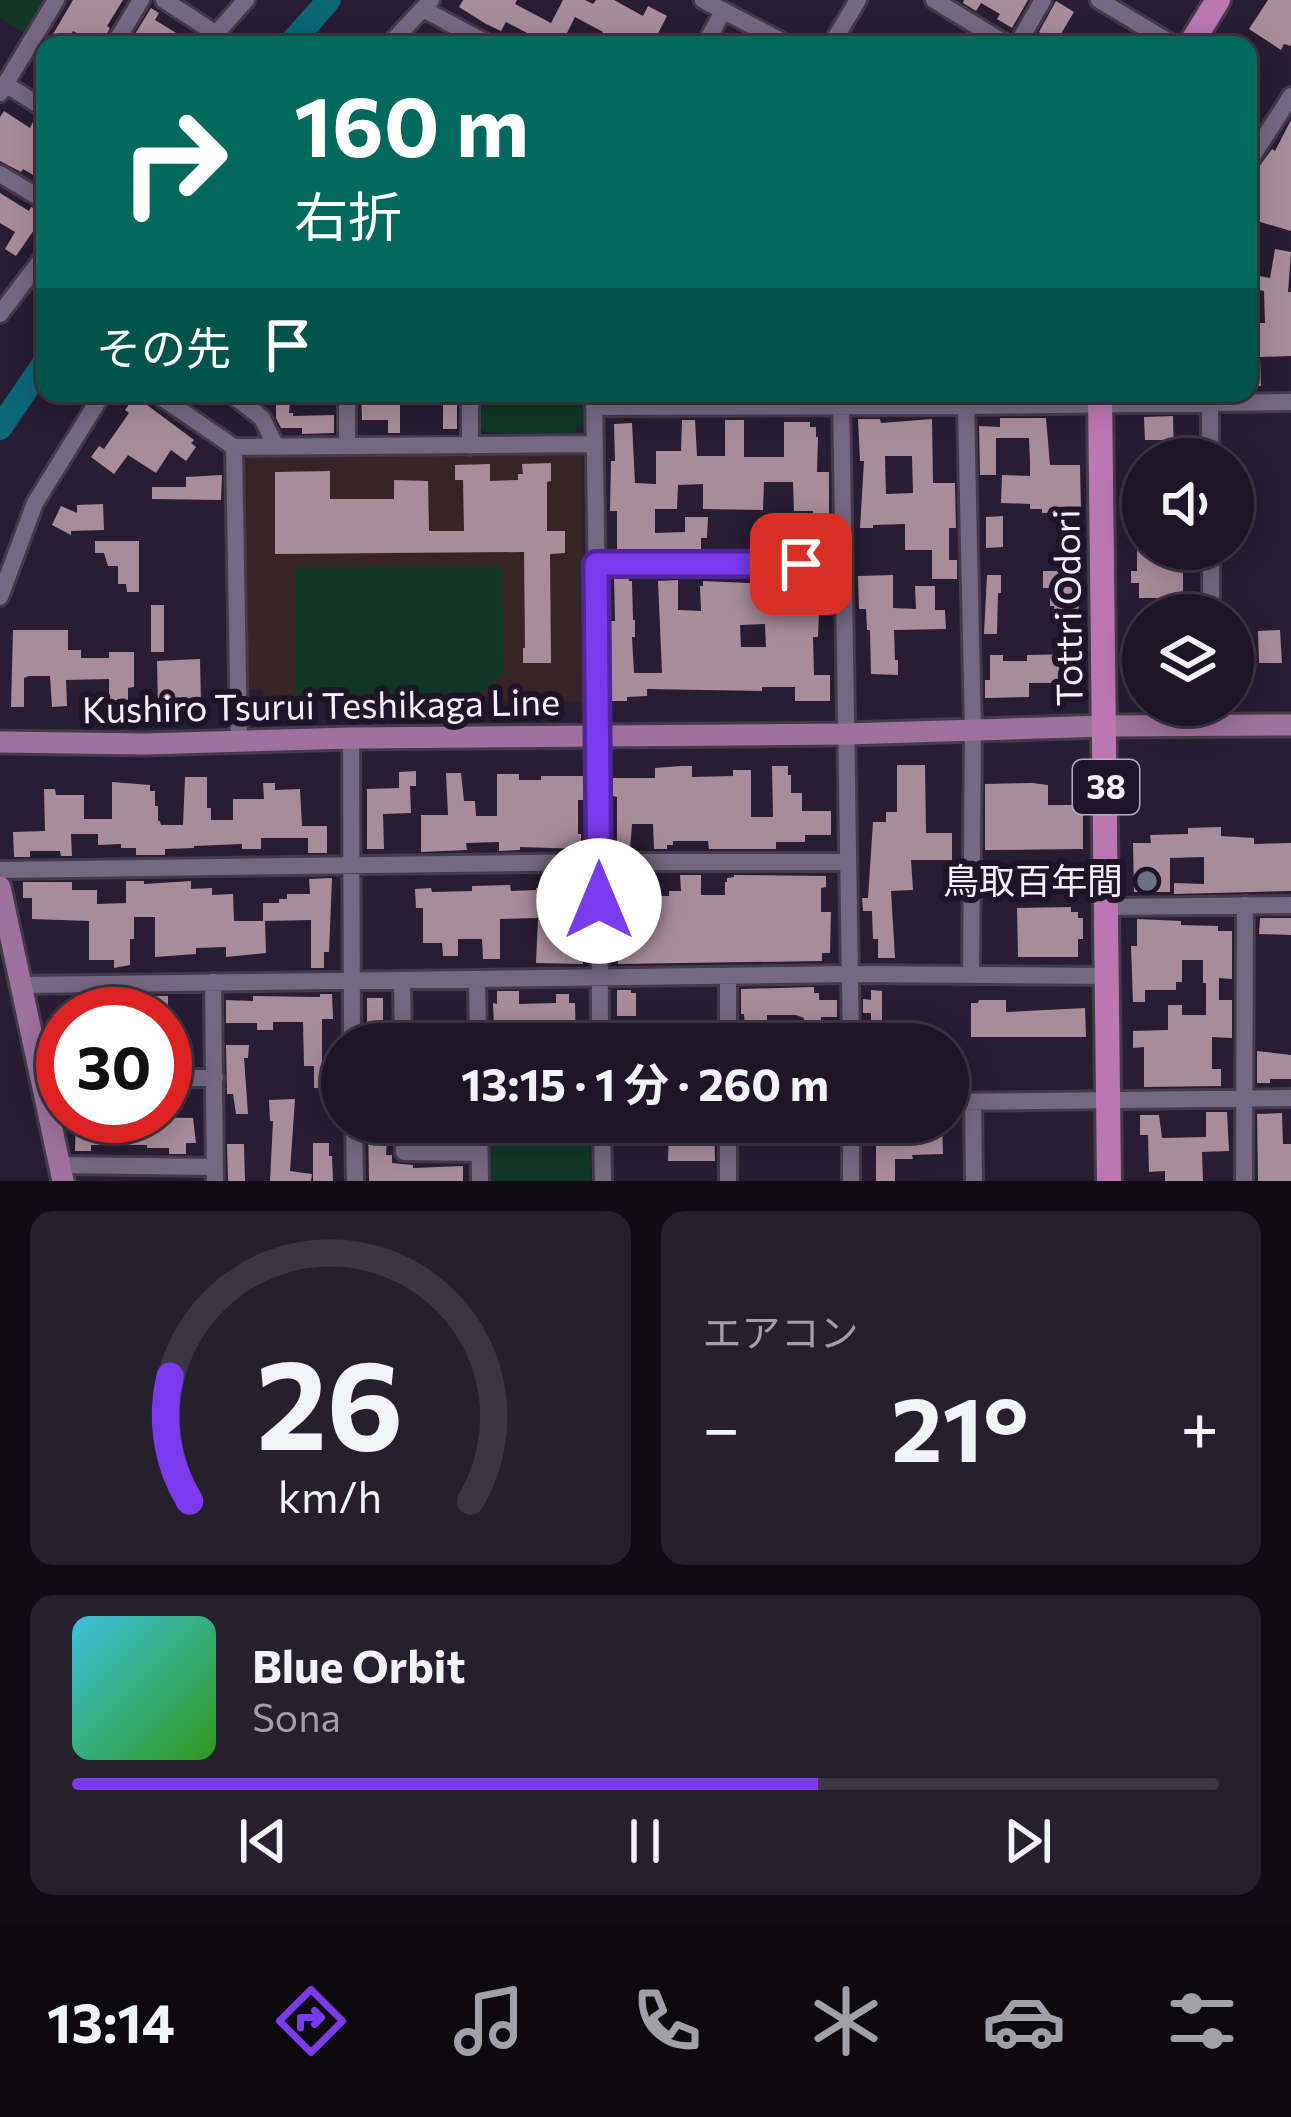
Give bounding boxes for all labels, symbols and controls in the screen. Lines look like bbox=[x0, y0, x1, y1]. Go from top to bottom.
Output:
text: 160 m bbox=[294, 72, 529, 174]
icon: right bbox=[96, 84, 252, 240]
text: 右折 bbox=[294, 182, 402, 248]
icon: arrive bbox=[255, 312, 321, 378]
text: その先 bbox=[96, 319, 231, 374]
map controls bbox=[1122, 438, 1254, 726]
button: sound bbox=[1122, 438, 1254, 570]
street label: Tottri Odori bbox=[1042, 509, 1090, 707]
pin bbox=[750, 513, 852, 615]
icon: arrive bbox=[768, 531, 834, 597]
button: layers bbox=[1122, 594, 1254, 726]
street label: Kushiro Tsurui Teshikaga Line bbox=[82, 678, 560, 730]
road number: 38 bbox=[1073, 760, 1139, 814]
position arrow bbox=[536, 838, 662, 964]
place label: 鳥取百年間 bbox=[943, 857, 1123, 901]
marker: 鳥取百年間 bbox=[1134, 868, 1160, 894]
speed limit sign: 30 bbox=[36, 987, 192, 1143]
text: 13:15 · 1 分 · 260 m bbox=[461, 1055, 829, 1110]
text: エアコン bbox=[703, 1307, 859, 1355]
text: 26 bbox=[257, 1323, 404, 1476]
text: 21° bbox=[891, 1370, 1029, 1481]
text: − bbox=[703, 1385, 740, 1466]
text: + bbox=[1180, 1385, 1219, 1466]
text: km/h bbox=[278, 1469, 382, 1522]
text: Blue Orbit bbox=[252, 1637, 465, 1692]
text: Sona bbox=[252, 1692, 341, 1740]
icon: previous bbox=[230, 1808, 296, 1874]
icon: pause bbox=[612, 1808, 678, 1874]
icon: next bbox=[995, 1808, 1061, 1874]
icon: directions bbox=[269, 1979, 353, 2063]
icon: music bbox=[447, 1979, 531, 2063]
icon: phone bbox=[625, 1979, 709, 2063]
icon: climate bbox=[804, 1979, 888, 2063]
icon: car bbox=[982, 1979, 1066, 2063]
icon: filters bbox=[1160, 1979, 1244, 2063]
text: 13:14 bbox=[47, 1988, 175, 2054]

